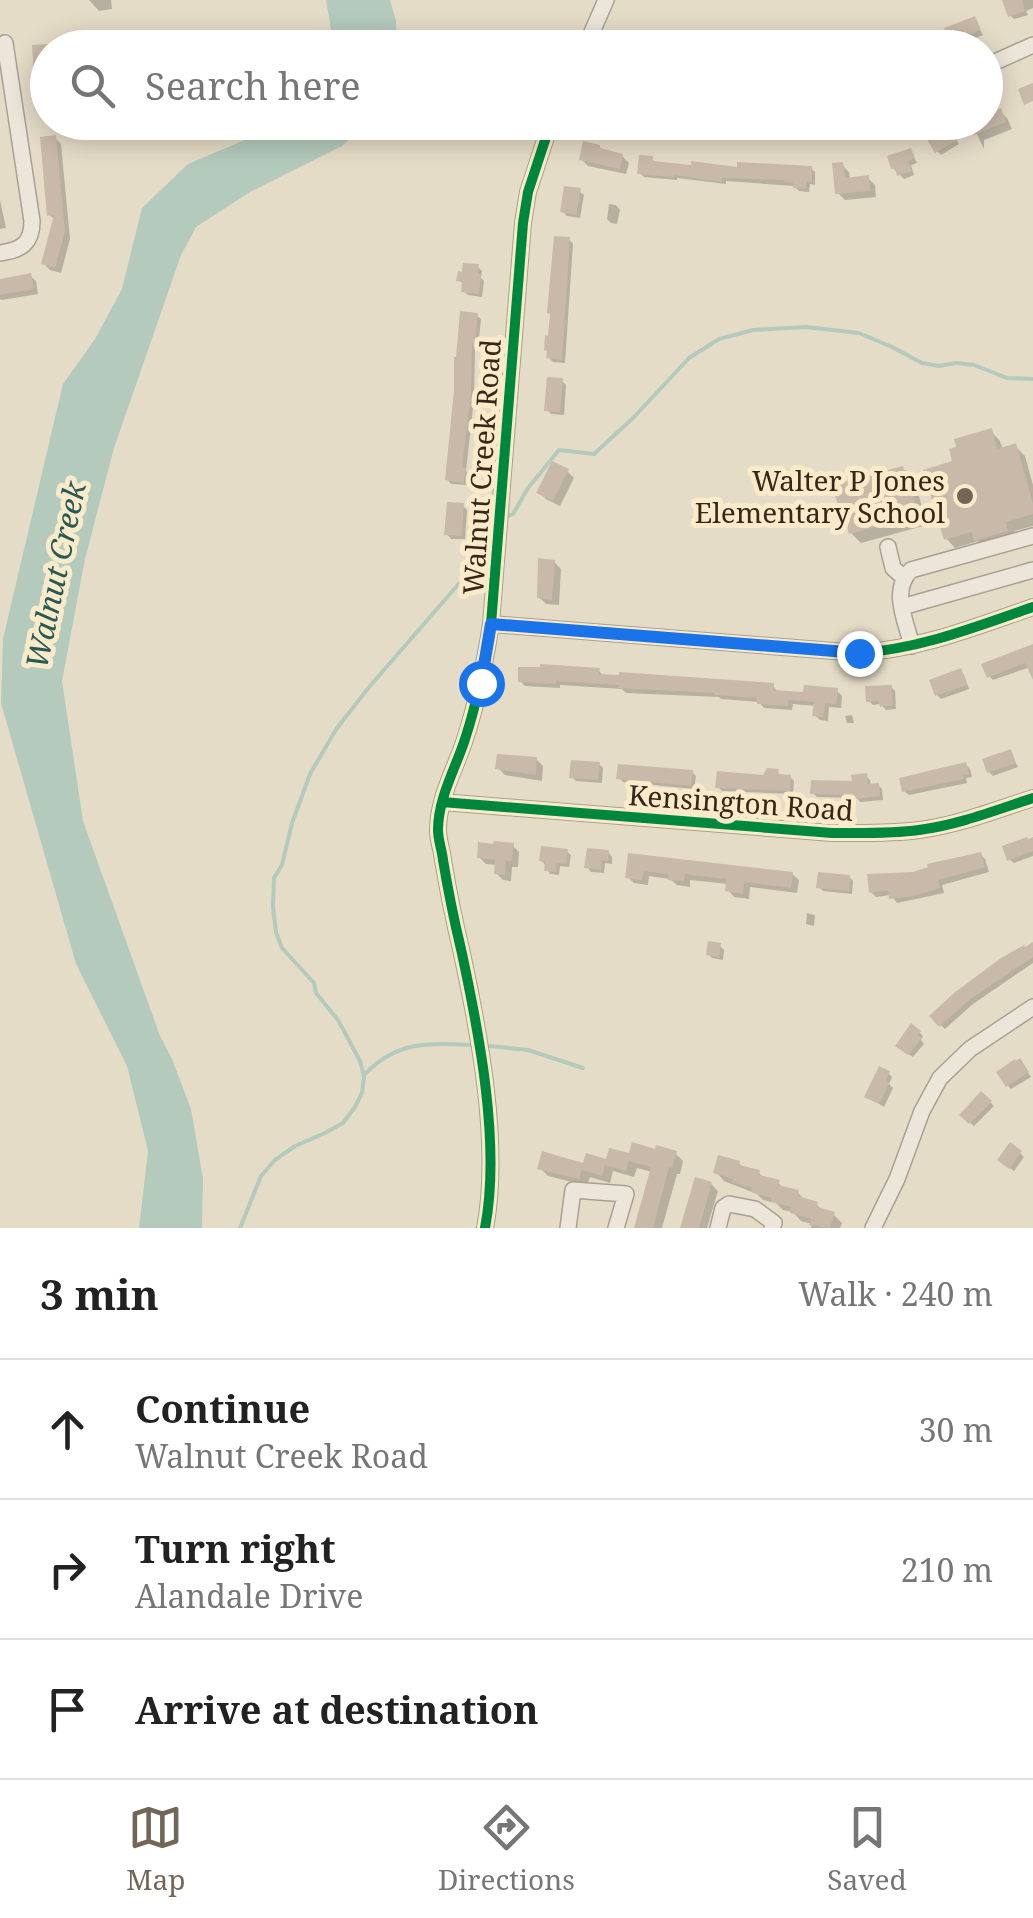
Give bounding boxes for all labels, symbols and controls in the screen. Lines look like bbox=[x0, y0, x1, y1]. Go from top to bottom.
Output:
search box bbox=[30, 30, 1003, 140]
icon: search bbox=[65, 58, 120, 113]
text: Search here bbox=[145, 59, 361, 111]
street label: Walnut Creek Road bbox=[453, 338, 509, 596]
place label: Walter P Jones Elementary School bbox=[695, 461, 945, 531]
water label: Walnut Creek bbox=[15, 477, 95, 672]
marker: Walter P Jones Elementary School bbox=[954, 485, 976, 507]
route end bbox=[837, 631, 883, 677]
route start bbox=[459, 661, 505, 707]
street label: Kensington Road bbox=[627, 775, 855, 829]
text: 3 min bbox=[40, 1265, 159, 1322]
text: Walk · 240 m bbox=[798, 1272, 993, 1315]
text: Continue bbox=[135, 1382, 310, 1434]
icon: ahead bbox=[40, 1402, 95, 1457]
text: 30 m bbox=[919, 1408, 993, 1451]
text: Walnut Creek Road bbox=[135, 1434, 428, 1477]
text: Turn right bbox=[135, 1522, 336, 1574]
icon: right bbox=[40, 1542, 95, 1597]
text: 210 m bbox=[901, 1548, 993, 1591]
text: Alandale Drive bbox=[135, 1574, 363, 1617]
icon: arrive bbox=[40, 1682, 95, 1737]
text: Arrive at destination bbox=[135, 1683, 539, 1735]
tab: Map bbox=[126, 1800, 185, 1898]
tab: Directions bbox=[438, 1800, 575, 1898]
tab: Saved bbox=[827, 1800, 907, 1898]

